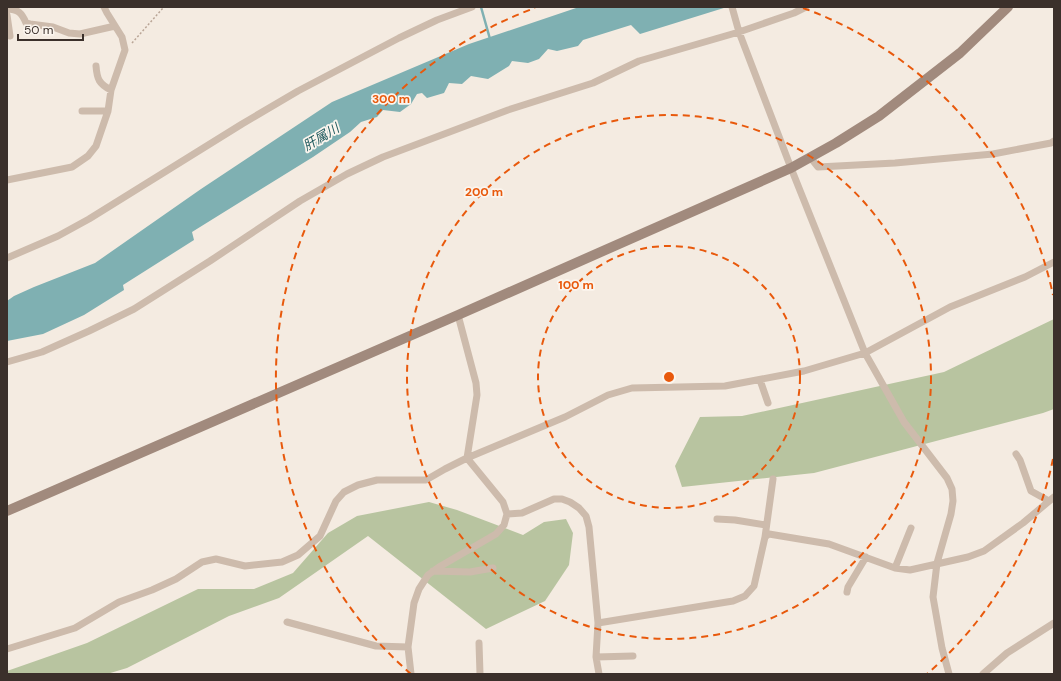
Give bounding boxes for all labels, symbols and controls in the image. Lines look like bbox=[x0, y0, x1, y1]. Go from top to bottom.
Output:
scale bar bbox=[18, 16, 83, 42]
text: 50 m bbox=[24, 22, 53, 38]
text: 300 m bbox=[372, 91, 410, 107]
water label: 肝属川 bbox=[300, 119, 344, 154]
text: 200 m bbox=[465, 184, 503, 200]
text: 100 m bbox=[558, 277, 594, 293]
centre of rings bbox=[662, 370, 676, 384]

